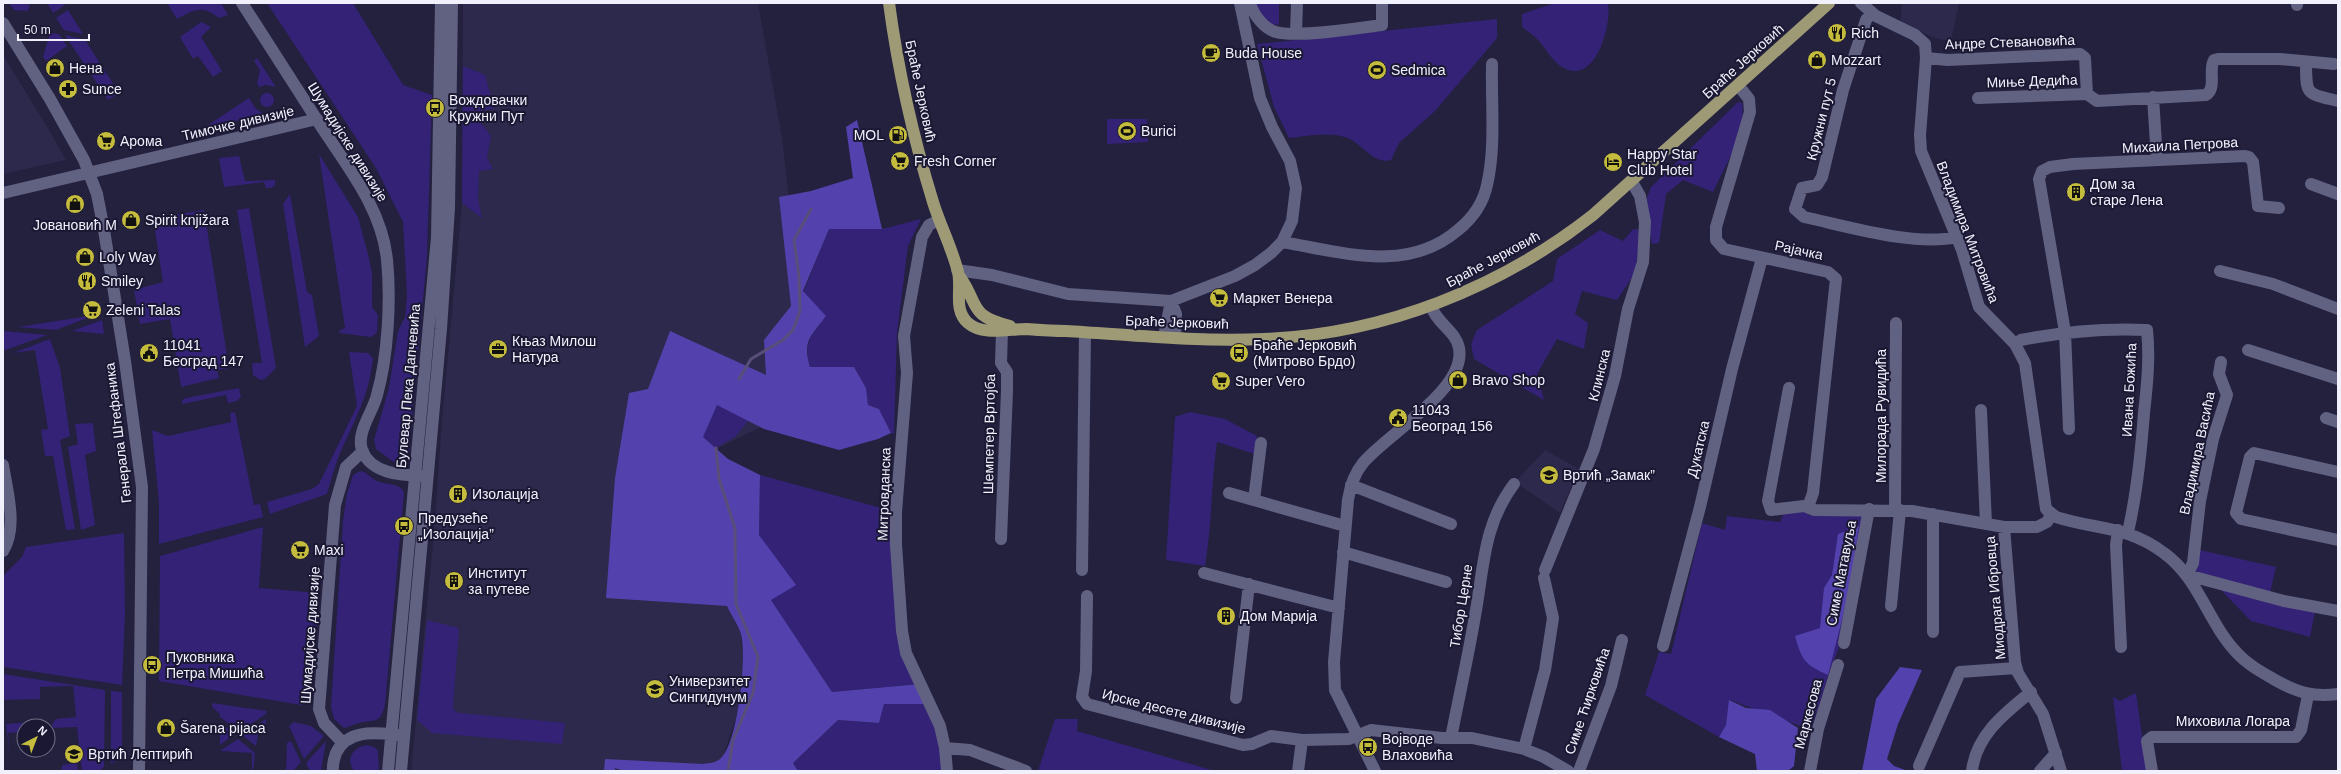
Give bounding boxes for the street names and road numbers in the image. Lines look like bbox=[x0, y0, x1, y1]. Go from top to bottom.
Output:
street label: Браће Јерковић bbox=[1699, 20, 1787, 102]
street label: Андре Стевановића bbox=[1945, 32, 2076, 52]
street label: Браће Јерковић bbox=[902, 39, 940, 143]
street label: Миње Дедића bbox=[1986, 71, 2078, 91]
street label: Кружни пут 5 bbox=[1803, 76, 1839, 162]
street label: Шумадијске дивизије bbox=[305, 79, 391, 205]
street label: Тимочке дивизије bbox=[180, 102, 296, 144]
street label: Михаила Петрова bbox=[2122, 134, 2239, 156]
street label: Владимира Митровића bbox=[1934, 159, 2003, 305]
street label: Браће Јерковић bbox=[1443, 228, 1543, 290]
street label: Рајачка bbox=[1773, 237, 1825, 263]
street label: Булевар Пека Дапчевића bbox=[393, 303, 423, 469]
street label: Браће Јерковић bbox=[1125, 312, 1229, 332]
street label: Ивана Божића bbox=[2119, 342, 2139, 437]
street label: Клинска bbox=[1585, 347, 1613, 403]
street label: Милорада Рувидића bbox=[1873, 349, 1889, 483]
street label: Генерала Штефаника bbox=[101, 362, 135, 504]
street label: Шемпетер Вртојба bbox=[980, 373, 998, 494]
street label: Владимира Васића bbox=[2176, 390, 2218, 516]
street label: Дукатска bbox=[1684, 419, 1712, 479]
street label: Митровданска bbox=[874, 447, 894, 541]
street label: Симе Матавуља bbox=[1823, 519, 1859, 627]
street label: Миодрага Ибровца bbox=[1982, 535, 2008, 661]
street label: Тибор Церне bbox=[1446, 563, 1476, 649]
street label: Шумадијске дивизије bbox=[297, 566, 323, 704]
street label: Симе Ћирковића bbox=[1561, 645, 1613, 756]
street label: Маркесова bbox=[1791, 677, 1825, 751]
street label: Ирске десете дивизије bbox=[1101, 685, 1248, 737]
street label: Миховила Логара bbox=[2176, 713, 2290, 729]

